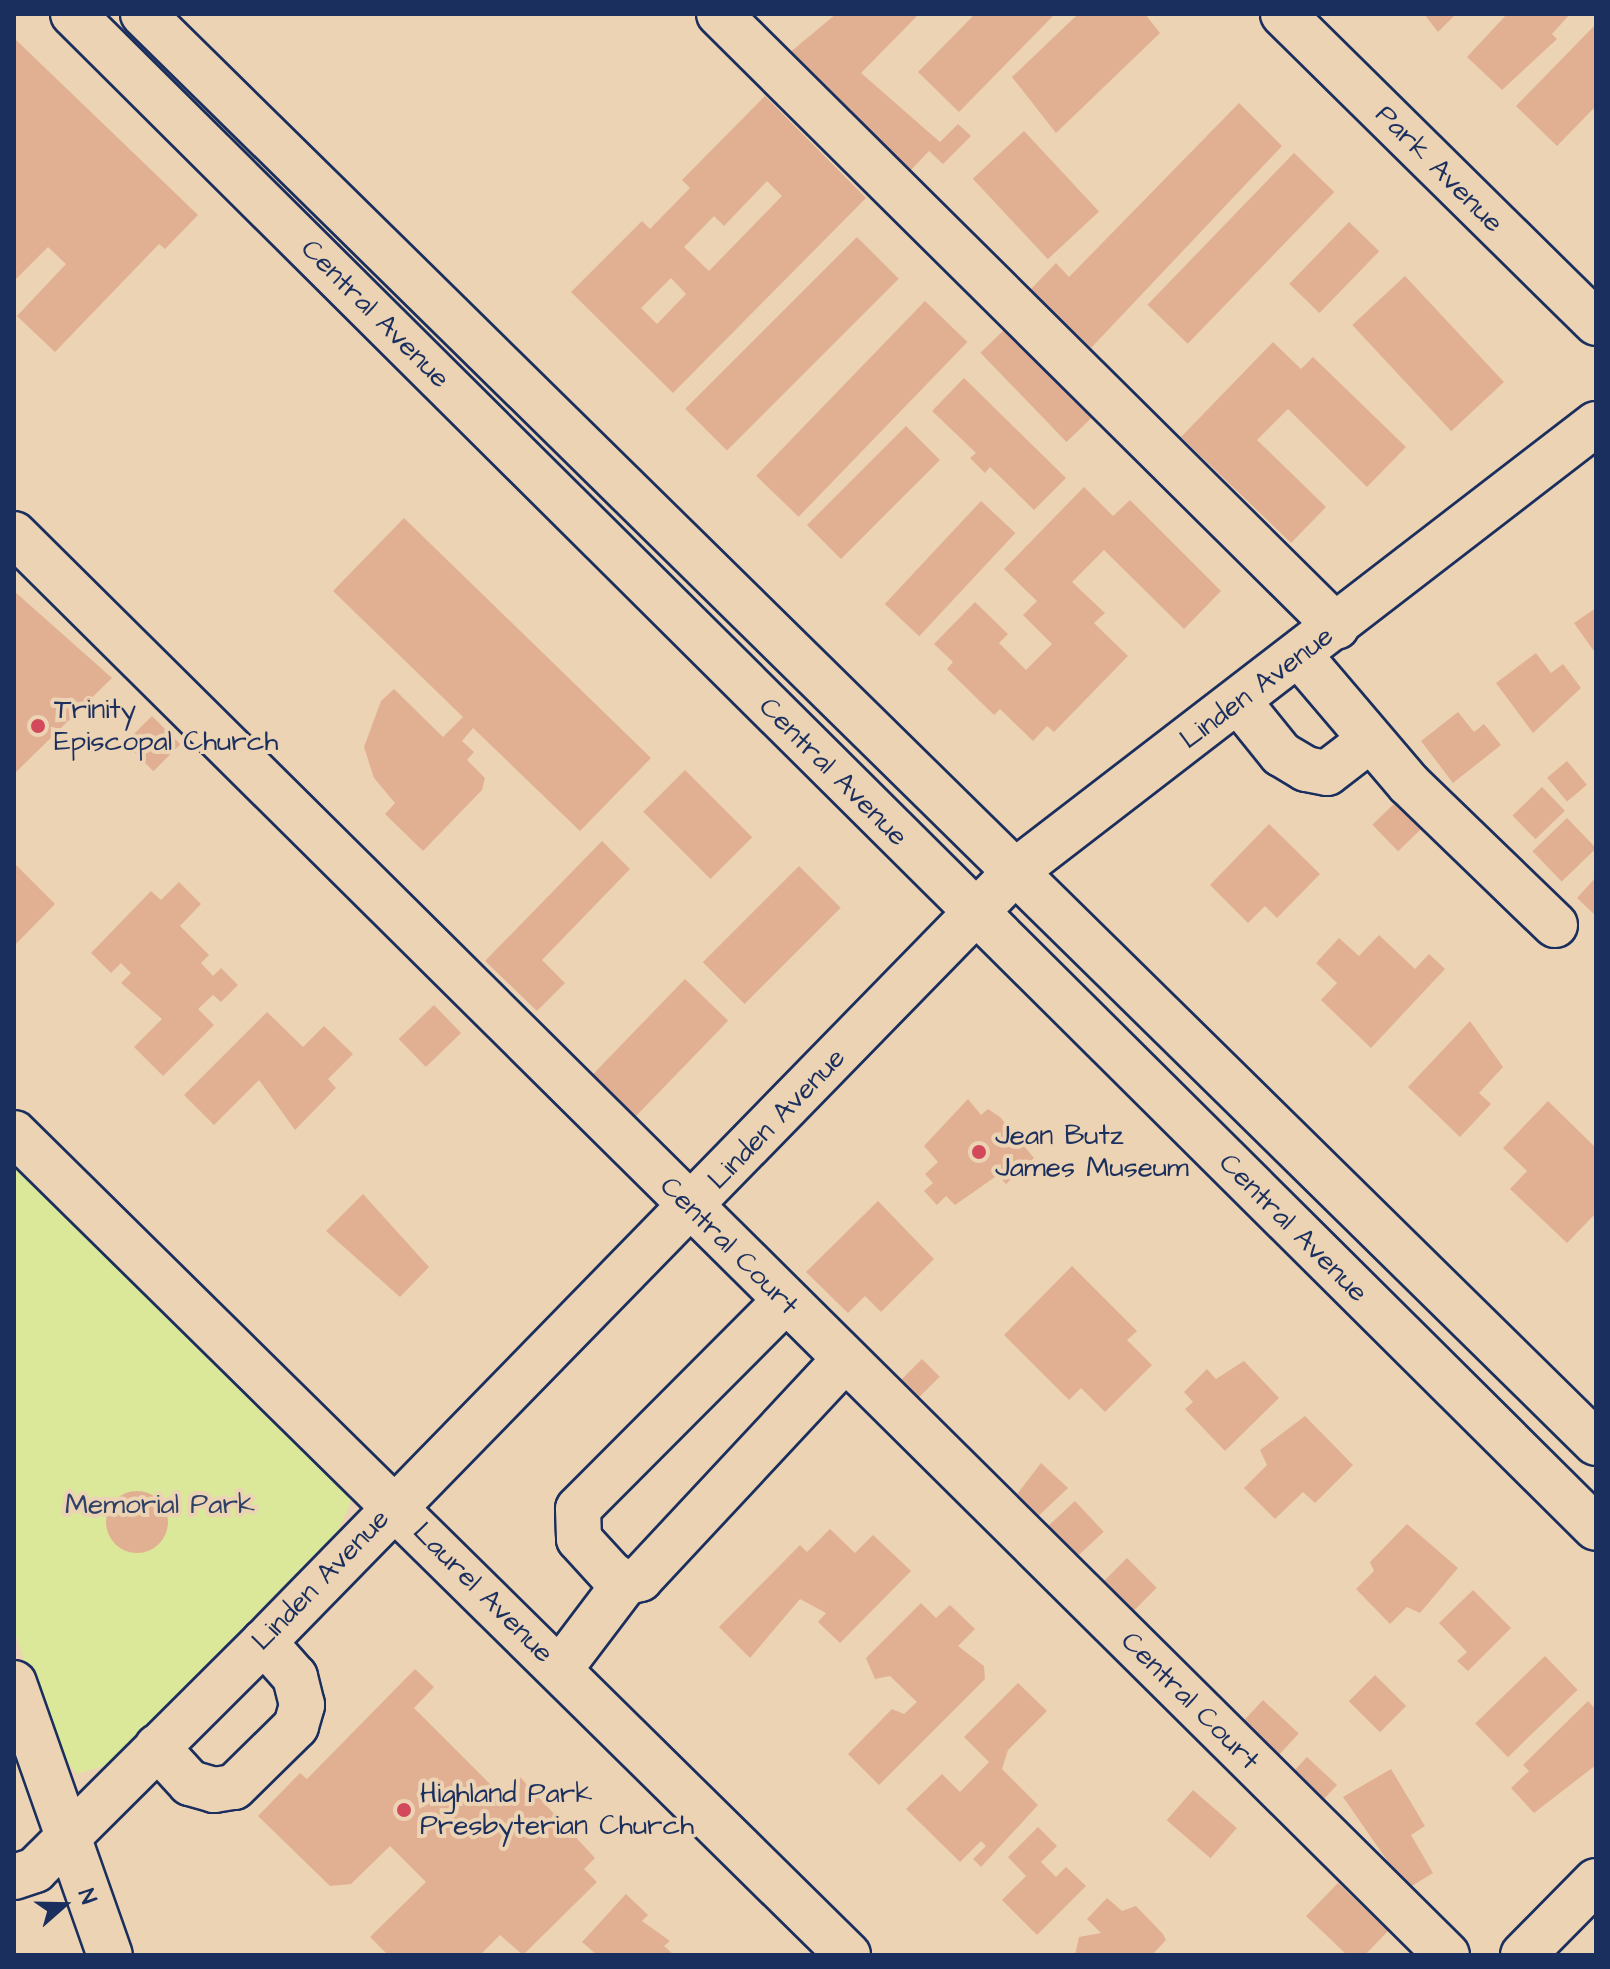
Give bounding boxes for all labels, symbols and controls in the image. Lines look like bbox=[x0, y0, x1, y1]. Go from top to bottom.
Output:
street label: Park Avenue bbox=[1368, 98, 1510, 240]
street label: Central Avenue bbox=[294, 233, 456, 395]
street label: Linden Avenue bbox=[1174, 619, 1340, 757]
street label: Central Avenue bbox=[752, 691, 914, 853]
place label: Trinity Episcopal Church bbox=[54, 693, 278, 759]
marker: Trinity Episcopal Church bbox=[29, 717, 47, 735]
street label: Linden Avenue bbox=[701, 1041, 853, 1197]
place label: Jean Butz James Museum bbox=[995, 1119, 1189, 1185]
marker: Jean Butz James Museum bbox=[970, 1143, 988, 1161]
street label: Central Avenue bbox=[1212, 1147, 1374, 1309]
street label: Central Court bbox=[653, 1170, 805, 1322]
park label: Memorial Park bbox=[65, 1488, 255, 1522]
street label: Linden Avenue bbox=[245, 1502, 397, 1658]
street label: Laurel Avenue bbox=[406, 1516, 560, 1670]
street label: Central Court bbox=[1114, 1625, 1266, 1777]
place label: Highland Park Presbyterian Church bbox=[420, 1777, 694, 1843]
marker: Highland Park Presbyterian Church bbox=[395, 1801, 413, 1819]
north arrow bbox=[24, 1865, 104, 1945]
text: N bbox=[70, 1885, 104, 1908]

